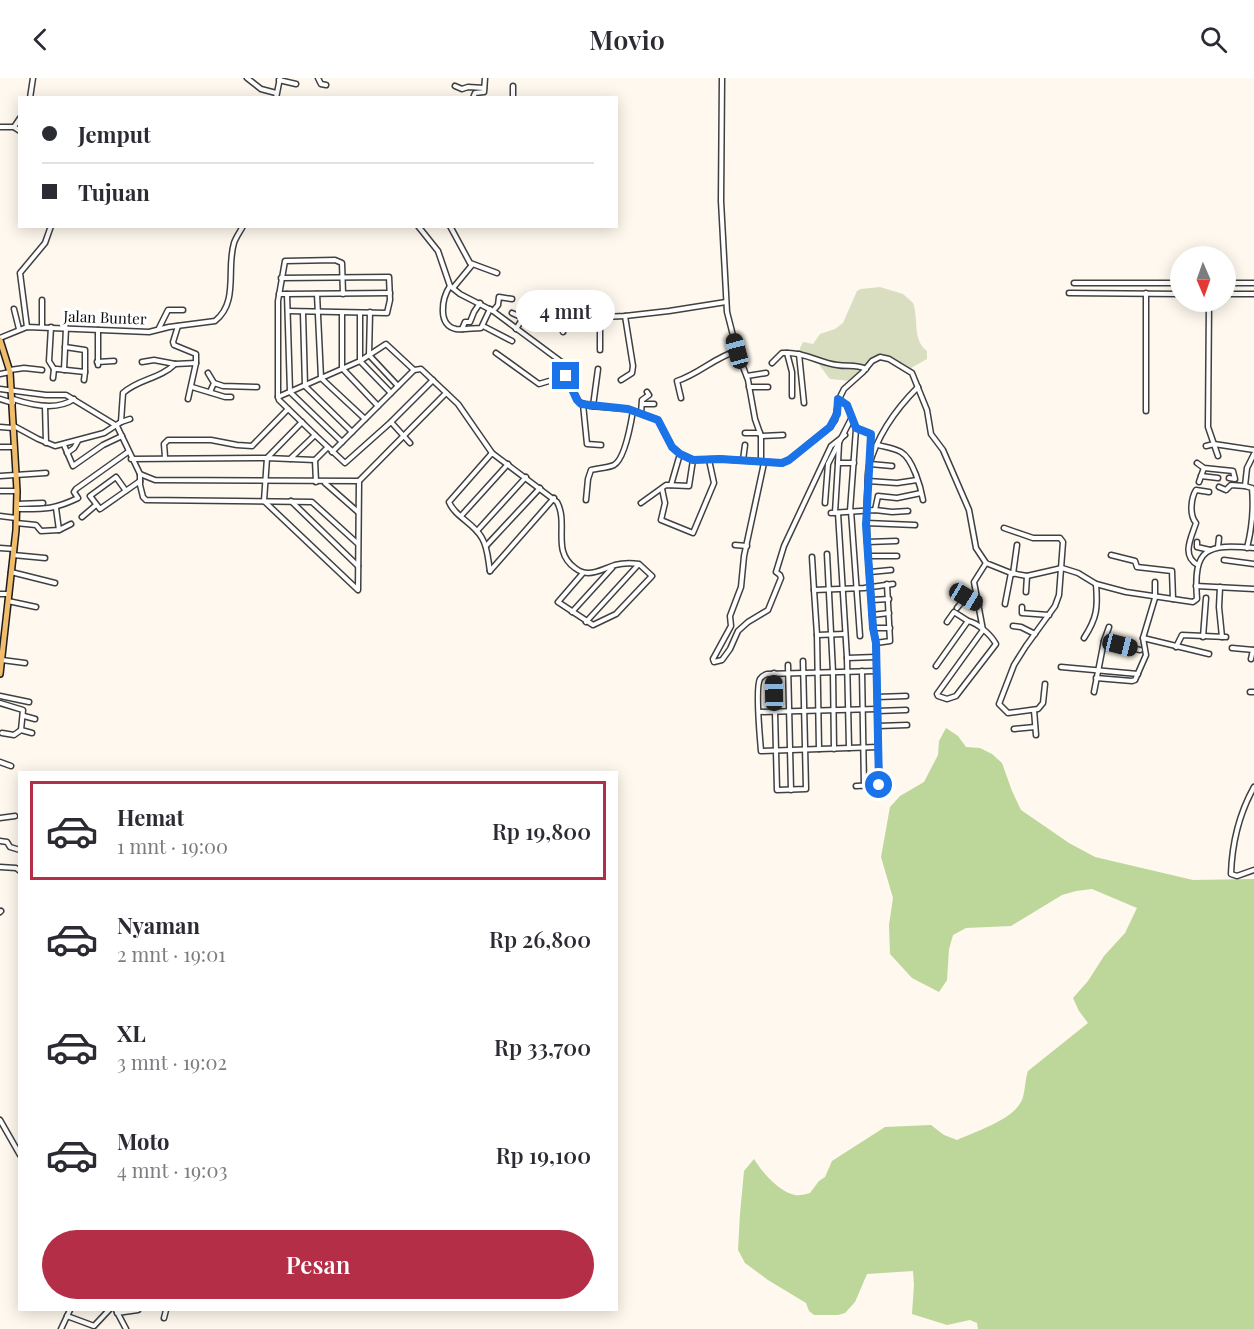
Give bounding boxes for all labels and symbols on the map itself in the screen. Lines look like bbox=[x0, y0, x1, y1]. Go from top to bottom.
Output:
north arrow bbox=[1170, 246, 1236, 312]
callout: 4 mnt bbox=[516, 289, 616, 331]
street label: Jalan Bunter bbox=[62, 306, 147, 328]
car bbox=[724, 331, 750, 371]
route end bbox=[552, 362, 579, 389]
car bbox=[946, 580, 986, 614]
car bbox=[1100, 632, 1140, 658]
car bbox=[765, 675, 783, 711]
route start bbox=[865, 771, 892, 798]

